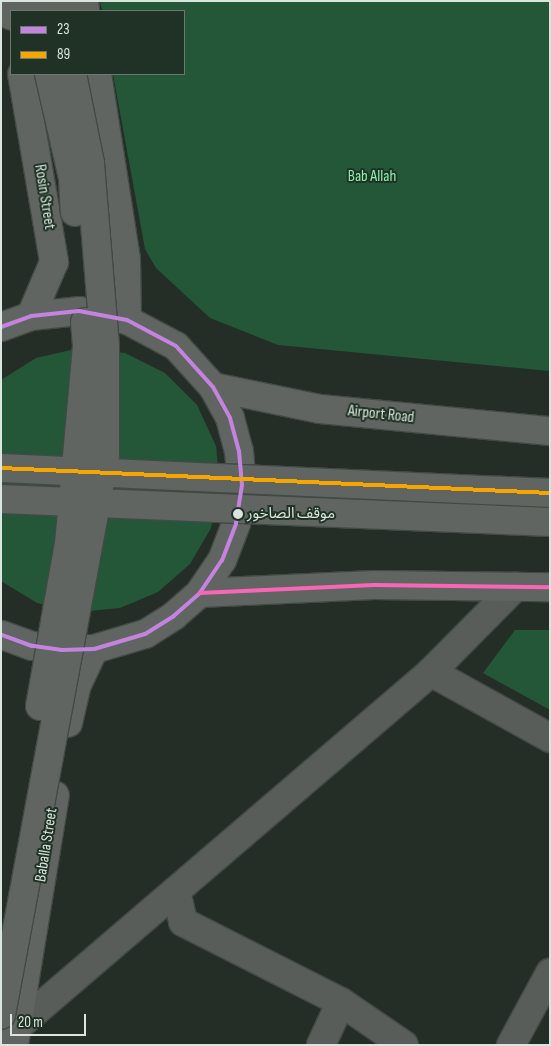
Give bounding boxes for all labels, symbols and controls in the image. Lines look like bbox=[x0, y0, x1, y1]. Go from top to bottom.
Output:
legend bbox=[10, 10, 185, 75]
text: 23 bbox=[57, 20, 70, 39]
text: 89 bbox=[57, 45, 70, 64]
street label: Rosin Street bbox=[29, 163, 59, 231]
park label: Bab Allah bbox=[348, 167, 396, 187]
street label: Airport Road bbox=[347, 402, 415, 428]
place label: موقف الصاخور bbox=[247, 505, 335, 523]
marker: موقف الصاخور bbox=[233, 509, 243, 519]
street label: Baballa Street bbox=[32, 807, 62, 883]
scale bar bbox=[12, 1004, 89, 1036]
text: 20 m bbox=[18, 1013, 43, 1032]

